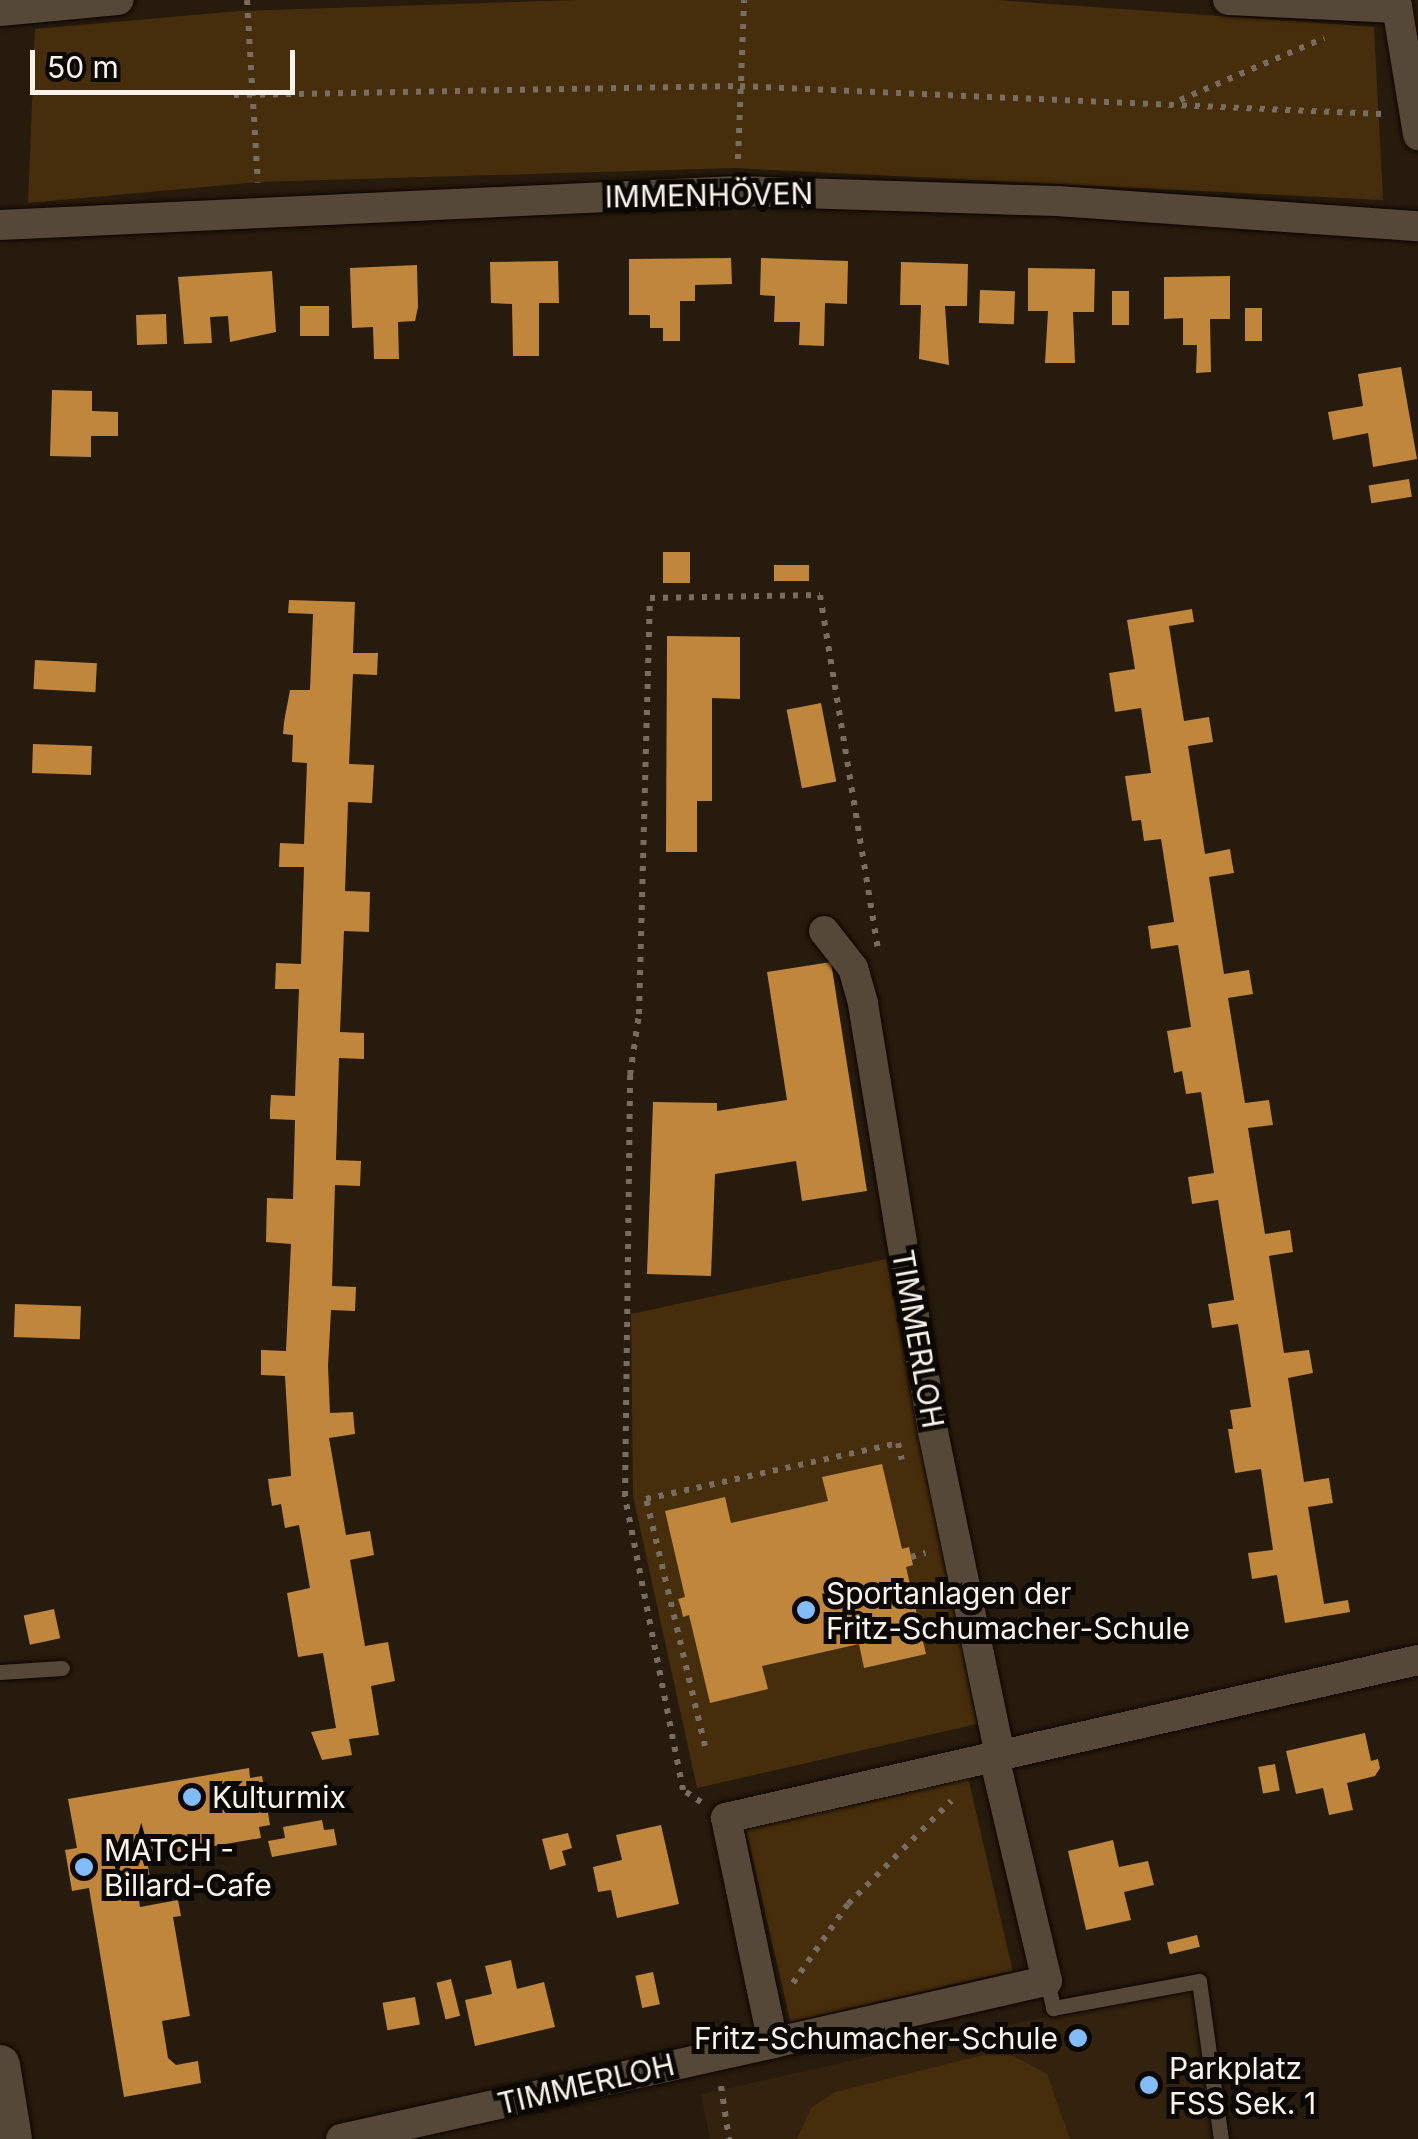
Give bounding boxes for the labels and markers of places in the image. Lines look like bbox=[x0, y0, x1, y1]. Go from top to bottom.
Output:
place label: Sportanlagen der Fritz-Schumacher-Schule bbox=[826, 1575, 1190, 1646]
marker: Sportanlagen der Fritz-Schumacher-Schule bbox=[795, 1599, 817, 1621]
place label: Kulturmix bbox=[212, 1779, 346, 1815]
marker: Kulturmix bbox=[181, 1786, 203, 1808]
place label: MATCH - Billard-Cafe bbox=[104, 1832, 272, 1902]
marker: MATCH - Billard-Cafe bbox=[73, 1856, 95, 1878]
place label: Fritz-Schumacher-Schule bbox=[694, 2020, 1058, 2056]
marker: Fritz-Schumacher-Schule bbox=[1067, 2027, 1089, 2049]
place label: Parkplatz FSS Sek. 1 bbox=[1169, 2050, 1316, 2120]
marker: Parkplatz FSS Sek. 1 bbox=[1138, 2074, 1160, 2096]

